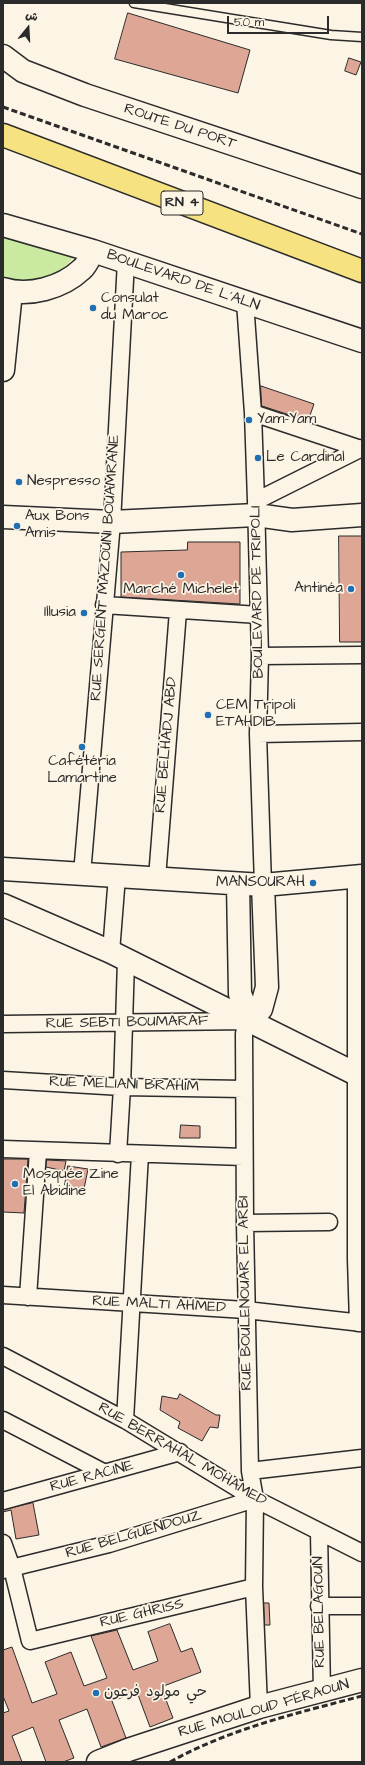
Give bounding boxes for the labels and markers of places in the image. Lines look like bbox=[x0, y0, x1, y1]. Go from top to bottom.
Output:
place label: Consulat du Maroc bbox=[101, 290, 169, 325]
marker: Consulat du Maroc bbox=[88, 303, 98, 313]
place label: Yam-Yam bbox=[257, 411, 316, 429]
marker: Yam-Yam bbox=[244, 415, 254, 425]
place label: Le Cardinal bbox=[266, 449, 344, 467]
marker: Le Cardinal bbox=[253, 453, 263, 463]
place label: Nespresso bbox=[27, 473, 100, 491]
marker: Nespresso bbox=[14, 477, 24, 487]
place label: Aux Bons Amis bbox=[25, 508, 89, 543]
marker: Aux Bons Amis bbox=[12, 521, 22, 531]
marker: Marché Michelet bbox=[176, 570, 186, 580]
place label: Antinéa bbox=[294, 580, 343, 598]
place label: Marché Michelet bbox=[123, 581, 239, 599]
marker: Antinéa bbox=[346, 584, 356, 594]
place label: Illusia bbox=[44, 604, 76, 622]
marker: Illusia bbox=[79, 608, 89, 618]
place label: CEM Tripoli ETAHDIB bbox=[216, 697, 295, 732]
marker: CEM Tripoli ETAHDIB bbox=[203, 710, 213, 720]
marker: Cafétéria Lamartine bbox=[77, 742, 87, 752]
place label: Cafétéria Lamartine bbox=[47, 753, 117, 788]
place label: MANSOURAH bbox=[216, 874, 305, 892]
marker: MANSOURAH bbox=[308, 878, 318, 888]
place label: Mosquée Zine El Abidine bbox=[23, 1166, 119, 1201]
marker: Mosquée Zine El Abidine bbox=[10, 1179, 20, 1189]
place label: حي مولود فرعون bbox=[104, 1684, 207, 1702]
marker: حي مولود فرعون bbox=[91, 1688, 101, 1698]

